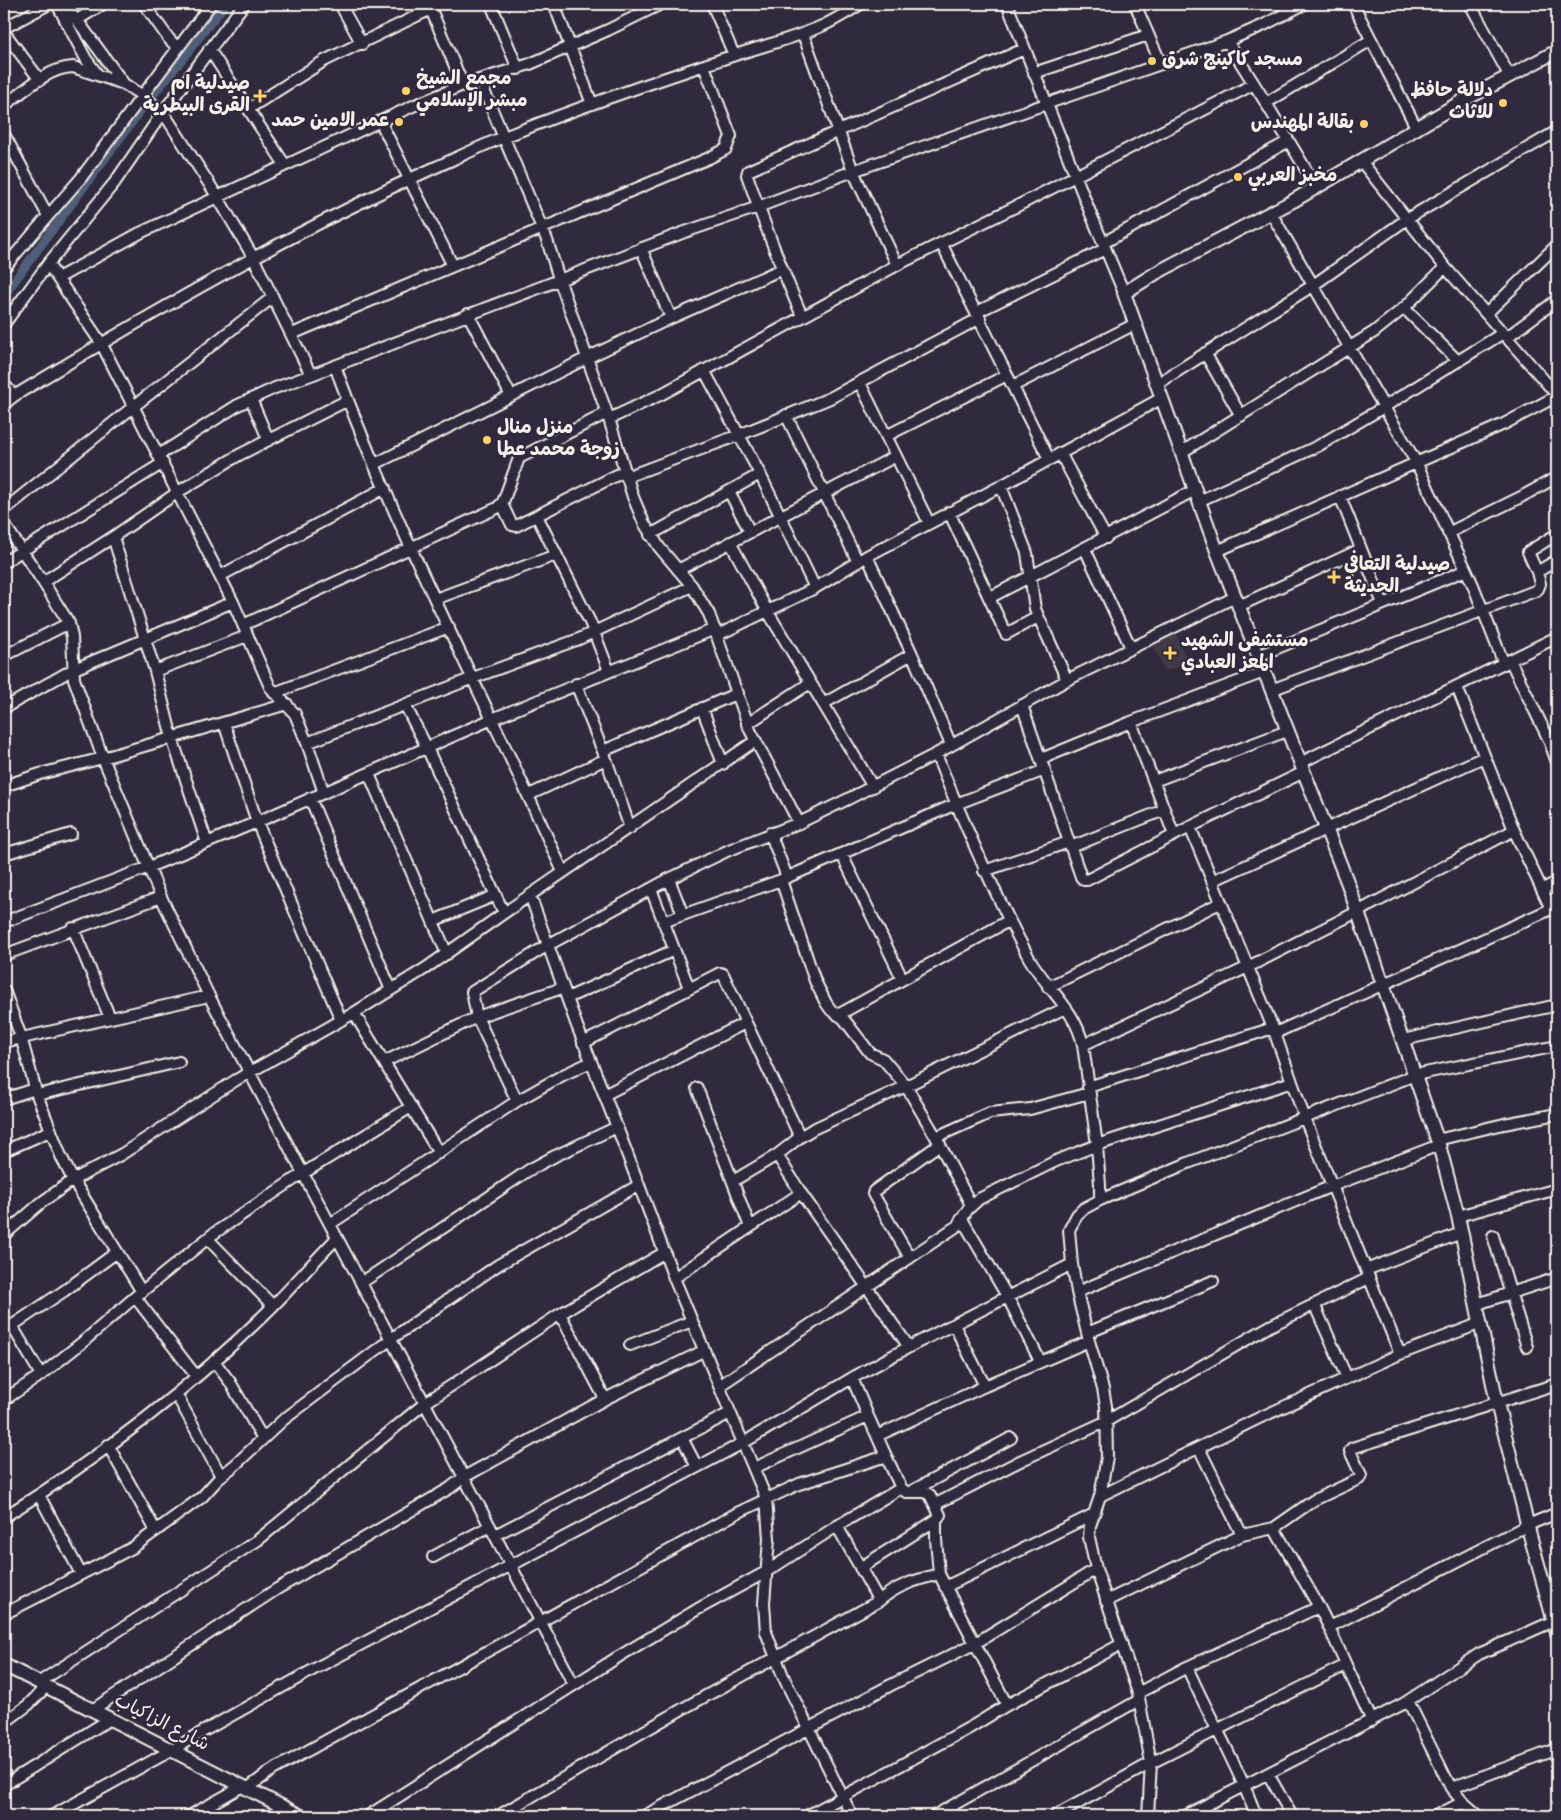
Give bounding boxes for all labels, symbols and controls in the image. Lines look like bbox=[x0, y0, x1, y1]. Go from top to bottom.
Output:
place label: مسجد كاكينج شرق bbox=[1162, 48, 1303, 75]
marker: مسجد كاكينج شرق bbox=[1146, 55, 1158, 67]
place label: مجمع الشيخ مبشر الإسلامي bbox=[416, 67, 528, 116]
place label: صيدلية ام القرى البيطرية bbox=[143, 72, 250, 121]
place label: دلالة حافظ للاثاث bbox=[1410, 79, 1493, 128]
marker: مجمع الشيخ مبشر الإسلامي bbox=[400, 85, 412, 97]
marker: صيدلية ام القرى البيطرية bbox=[254, 90, 266, 102]
marker: دلالة حافظ للاثاث bbox=[1497, 97, 1509, 109]
place label: عمر الامين حمد bbox=[271, 109, 389, 136]
place label: بقالة المهندس bbox=[1251, 111, 1354, 138]
marker: عمر الامين حمد bbox=[393, 116, 405, 128]
marker: بقالة المهندس bbox=[1358, 118, 1370, 130]
place label: مخبز العربي bbox=[1248, 164, 1337, 191]
marker: مخبز العربي bbox=[1232, 171, 1244, 183]
place label: منزل منال زوجة محمد عطا bbox=[497, 416, 620, 465]
marker: منزل منال زوجة محمد عطا bbox=[481, 434, 493, 446]
place label: صيدلية التعافي الحديثة bbox=[1344, 550, 1450, 602]
marker: صيدلية التعافي الحديثة bbox=[1328, 571, 1340, 583]
place label: مستشفى الشهيد المعز العبادي bbox=[1181, 629, 1309, 678]
marker: مستشفى الشهيد المعز العبادي bbox=[1163, 646, 1177, 660]
street label: شارع الزاكياب bbox=[109, 1688, 213, 1760]

